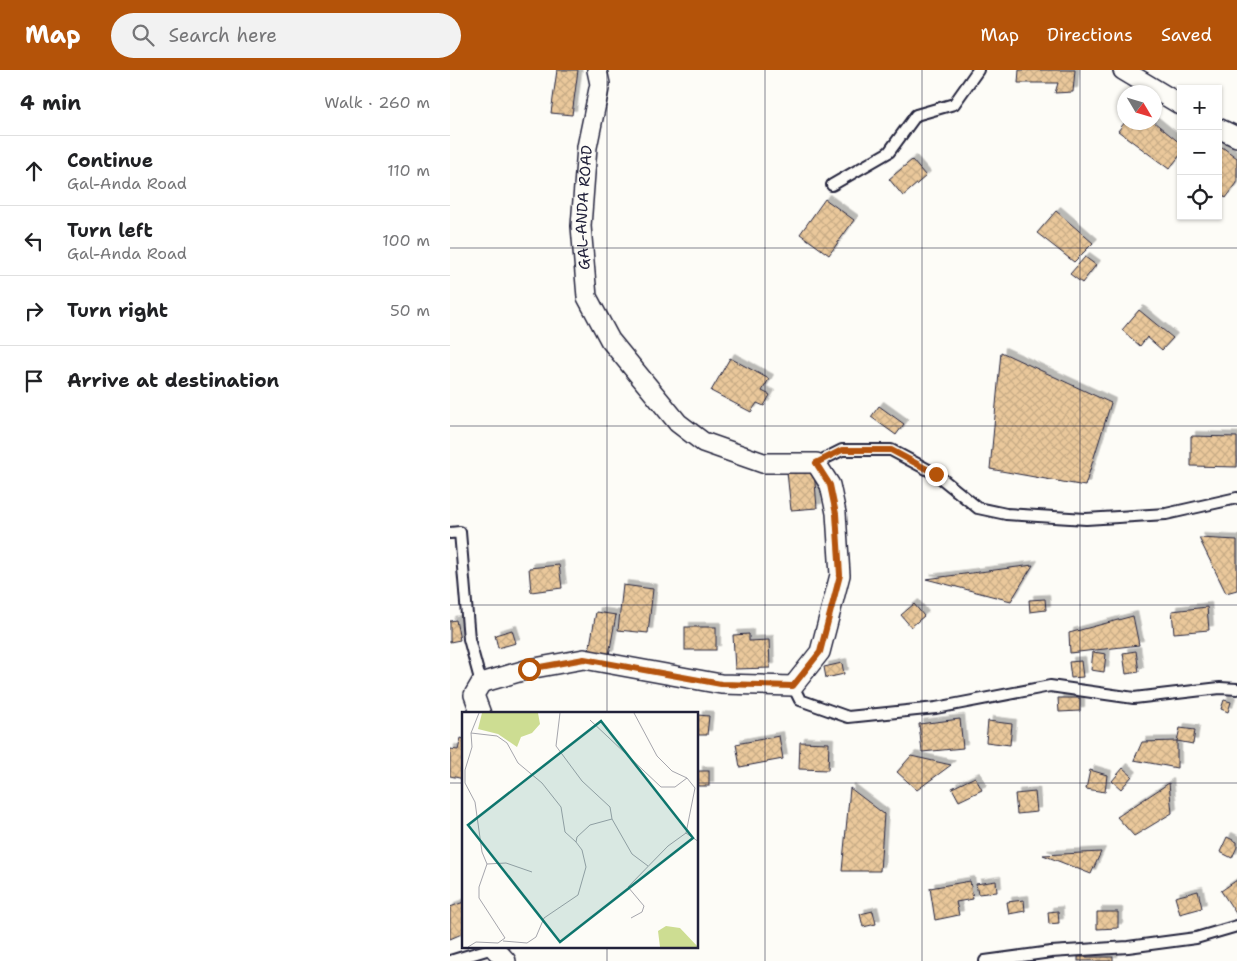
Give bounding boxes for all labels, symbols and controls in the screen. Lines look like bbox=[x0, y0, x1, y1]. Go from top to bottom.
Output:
search box bbox=[111, 13, 461, 58]
text: Map bbox=[25, 19, 81, 51]
icon: search bbox=[129, 21, 157, 49]
text: Search here bbox=[169, 23, 277, 48]
text: Map bbox=[981, 23, 1019, 47]
text: Directions bbox=[1047, 23, 1133, 47]
text: Saved bbox=[1161, 23, 1212, 47]
north arrow bbox=[1117, 85, 1162, 130]
map controls bbox=[1177, 85, 1222, 220]
button: + bbox=[1177, 85, 1222, 130]
text: 4 min bbox=[20, 89, 81, 117]
text: Walk · 260 m bbox=[324, 92, 430, 113]
button: − bbox=[1177, 130, 1222, 175]
street label: GAL-ANDA ROAD bbox=[571, 144, 597, 271]
text: Continue bbox=[67, 148, 153, 173]
icon: ahead bbox=[20, 157, 48, 185]
text: 110 m bbox=[387, 160, 430, 181]
text: Gal-Anda Road bbox=[67, 173, 187, 194]
button: locate bbox=[1177, 175, 1222, 220]
text: Turn left bbox=[67, 218, 153, 243]
icon: left bbox=[20, 227, 48, 255]
text: 100 m bbox=[382, 230, 430, 251]
text: Gal-Anda Road bbox=[67, 243, 187, 264]
icon: right bbox=[20, 297, 48, 325]
text: Turn right bbox=[67, 298, 168, 323]
text: 50 m bbox=[390, 300, 430, 321]
icon: arrive bbox=[20, 367, 48, 395]
text: Arrive at destination bbox=[67, 368, 279, 393]
route end bbox=[925, 463, 948, 486]
route start bbox=[518, 658, 541, 681]
inset map bbox=[462, 712, 699, 948]

